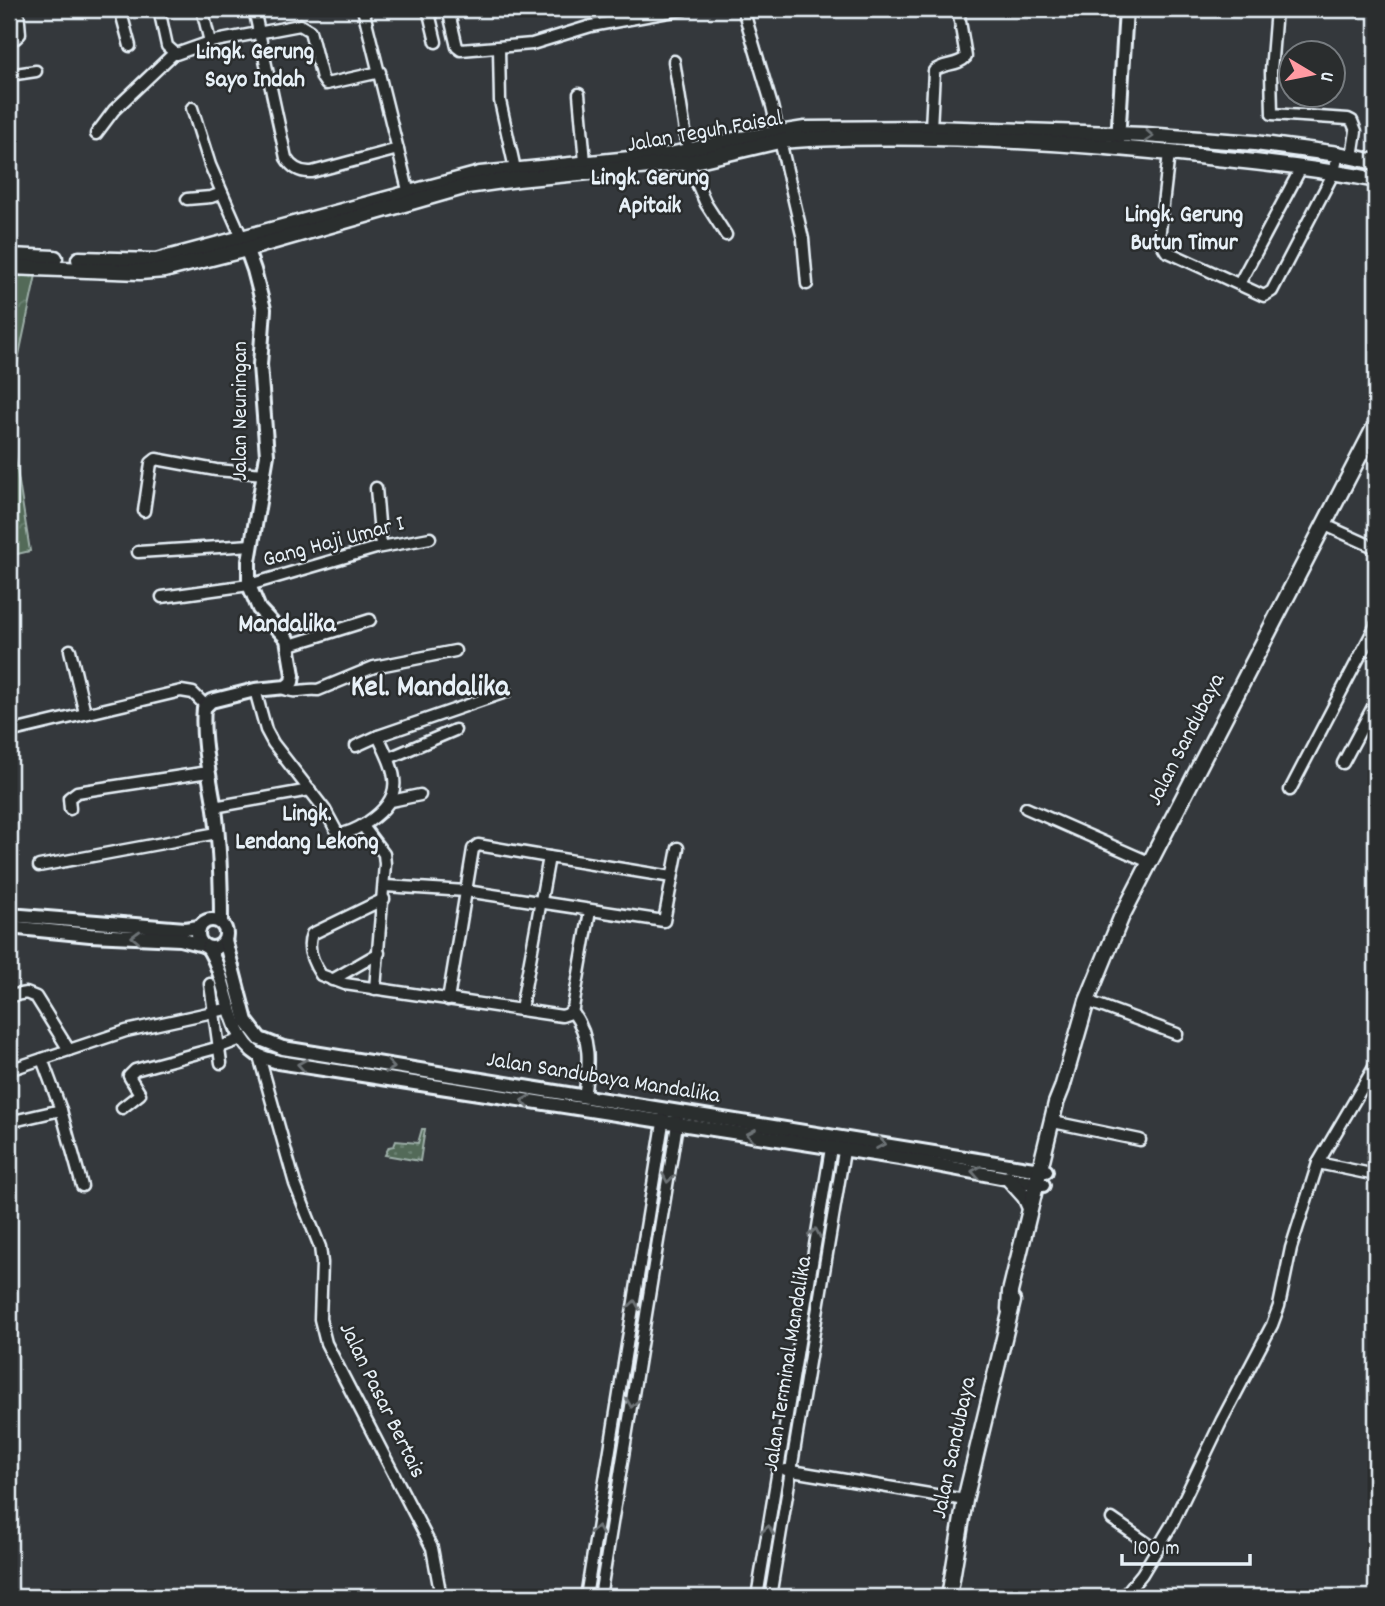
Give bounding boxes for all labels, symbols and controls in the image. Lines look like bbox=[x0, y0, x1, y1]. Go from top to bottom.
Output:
district label: Lingk. Gerung Sayo Indah bbox=[196, 36, 314, 98]
north arrow bbox=[1276, 38, 1346, 108]
text: U bbox=[1311, 69, 1339, 83]
street label: Jalan Teguh Faisal bbox=[625, 103, 786, 163]
one-way arrow bbox=[1144, 128, 1155, 143]
district label: Lingk. Gerung Apitaik bbox=[591, 162, 709, 224]
district label: Lingk. Gerung Butun Timur bbox=[1125, 199, 1243, 261]
street label: Jalan Neuningan bbox=[225, 341, 258, 481]
street label: Gang Haji Umar I bbox=[260, 508, 408, 578]
district label: Mandalika bbox=[238, 607, 337, 644]
street label: Jalan Sandubaya bbox=[1140, 667, 1235, 812]
district label: Kel. Mandalika bbox=[351, 668, 510, 711]
district label: Lingk. Lendang Lekong bbox=[235, 798, 379, 860]
one-way arrow bbox=[130, 929, 141, 944]
street label: Jalan Sandubaya Mandalika bbox=[484, 1044, 723, 1114]
one-way arrow bbox=[296, 1058, 308, 1073]
one-way arrow bbox=[384, 1059, 395, 1074]
one-way arrow bbox=[521, 1093, 532, 1108]
one-way arrow bbox=[745, 1128, 757, 1143]
one-way arrow bbox=[875, 1135, 887, 1150]
one-way arrow bbox=[970, 1165, 982, 1180]
one-way arrow bbox=[661, 1172, 676, 1184]
one-way arrow bbox=[807, 1227, 822, 1239]
street label: Jalan Terminal Mandalika bbox=[756, 1253, 823, 1474]
one-way arrow bbox=[626, 1299, 641, 1311]
street label: Jalan Pasar Bertais bbox=[329, 1318, 433, 1484]
street label: Jalan Sandubaya bbox=[924, 1373, 986, 1522]
one-way arrow bbox=[625, 1397, 640, 1409]
scale bar bbox=[1122, 1522, 1250, 1566]
one-way arrow bbox=[589, 1524, 604, 1536]
one-way arrow bbox=[760, 1524, 775, 1536]
text: 100 m bbox=[1133, 1535, 1180, 1565]

